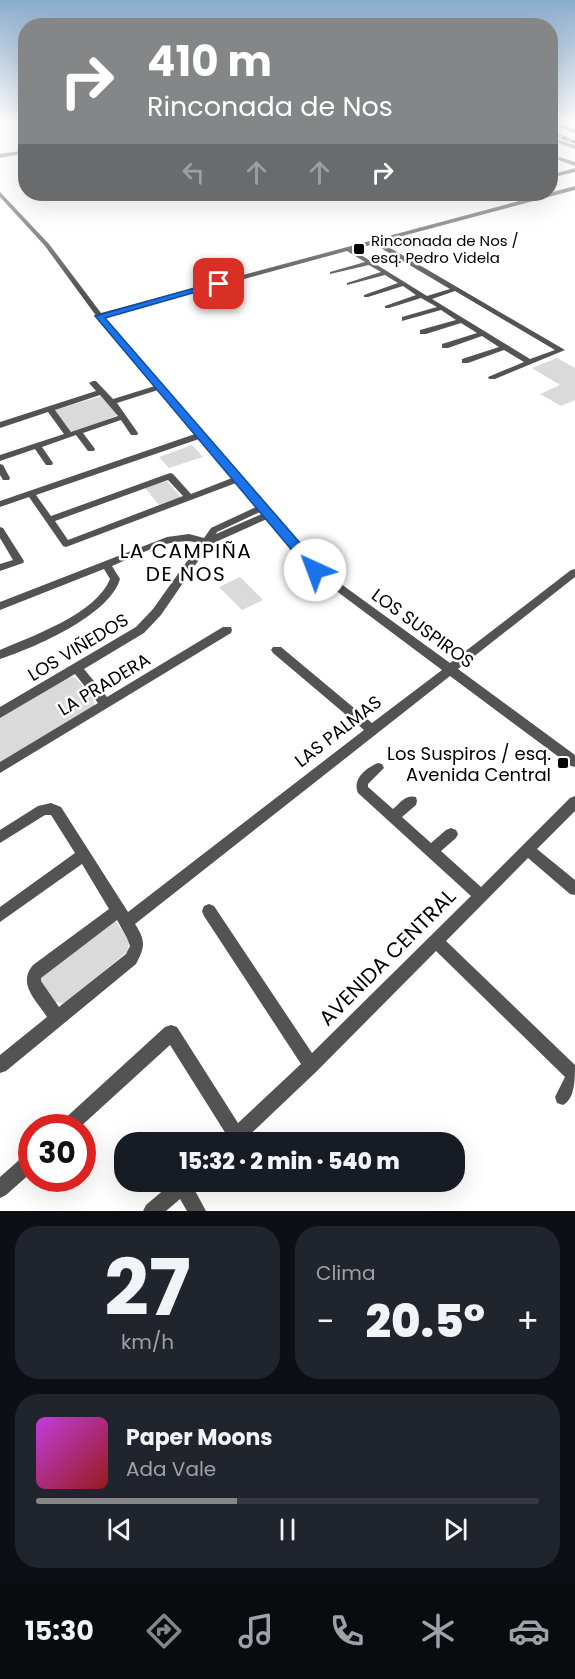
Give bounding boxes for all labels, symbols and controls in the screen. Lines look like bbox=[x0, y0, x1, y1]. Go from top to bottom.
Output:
text: 410 m bbox=[147, 32, 272, 91]
icon: right bbox=[48, 42, 126, 120]
text: Rinconada de Nos bbox=[147, 88, 393, 125]
icon: left bbox=[177, 156, 210, 189]
icon: ahead bbox=[240, 156, 273, 189]
icon: ahead bbox=[303, 156, 336, 189]
icon: right bbox=[366, 156, 399, 189]
place label: Rinconada de Nos / esq. Pedro Videla bbox=[371, 230, 519, 268]
marker: Rinconada de Nos / esq. Pedro Videla bbox=[352, 242, 366, 256]
pin bbox=[193, 258, 244, 309]
icon: arrive bbox=[202, 267, 235, 300]
district label: LA CAMPIÑA DE NOS bbox=[120, 537, 252, 588]
position arrow bbox=[283, 538, 347, 602]
street label: LOS SUSPIROS bbox=[367, 582, 479, 674]
street label: LOS VIÑEDOS bbox=[23, 607, 133, 687]
street label: LA PRADERA bbox=[53, 647, 155, 721]
street label: LAS PALMAS bbox=[289, 689, 387, 773]
place label: Los Suspiros / esq. Avenida Central bbox=[387, 741, 551, 787]
marker: Los Suspiros / esq. Avenida Central bbox=[556, 756, 570, 770]
street label: AVENIDA CENTRAL bbox=[312, 882, 462, 1032]
speed limit sign: 30 bbox=[18, 1114, 96, 1192]
text: 15:32 · 2 min · 540 m bbox=[179, 1146, 400, 1177]
text: 27 bbox=[104, 1233, 191, 1342]
text: Clima bbox=[316, 1259, 375, 1287]
text: 20.5° bbox=[365, 1290, 485, 1353]
text: − bbox=[316, 1298, 334, 1345]
text: + bbox=[516, 1298, 539, 1345]
text: km/h bbox=[121, 1328, 174, 1356]
text: Paper Moons bbox=[126, 1422, 273, 1453]
text: Ada Vale bbox=[126, 1455, 216, 1483]
icon: previous bbox=[103, 1513, 136, 1546]
icon: pause bbox=[271, 1513, 304, 1546]
icon: next bbox=[439, 1513, 472, 1546]
icon: directions bbox=[143, 1610, 185, 1652]
icon: music bbox=[235, 1610, 277, 1652]
icon: phone bbox=[326, 1610, 368, 1652]
icon: climate bbox=[417, 1610, 459, 1652]
icon: car bbox=[508, 1610, 550, 1652]
text: 15:30 bbox=[25, 1612, 94, 1649]

